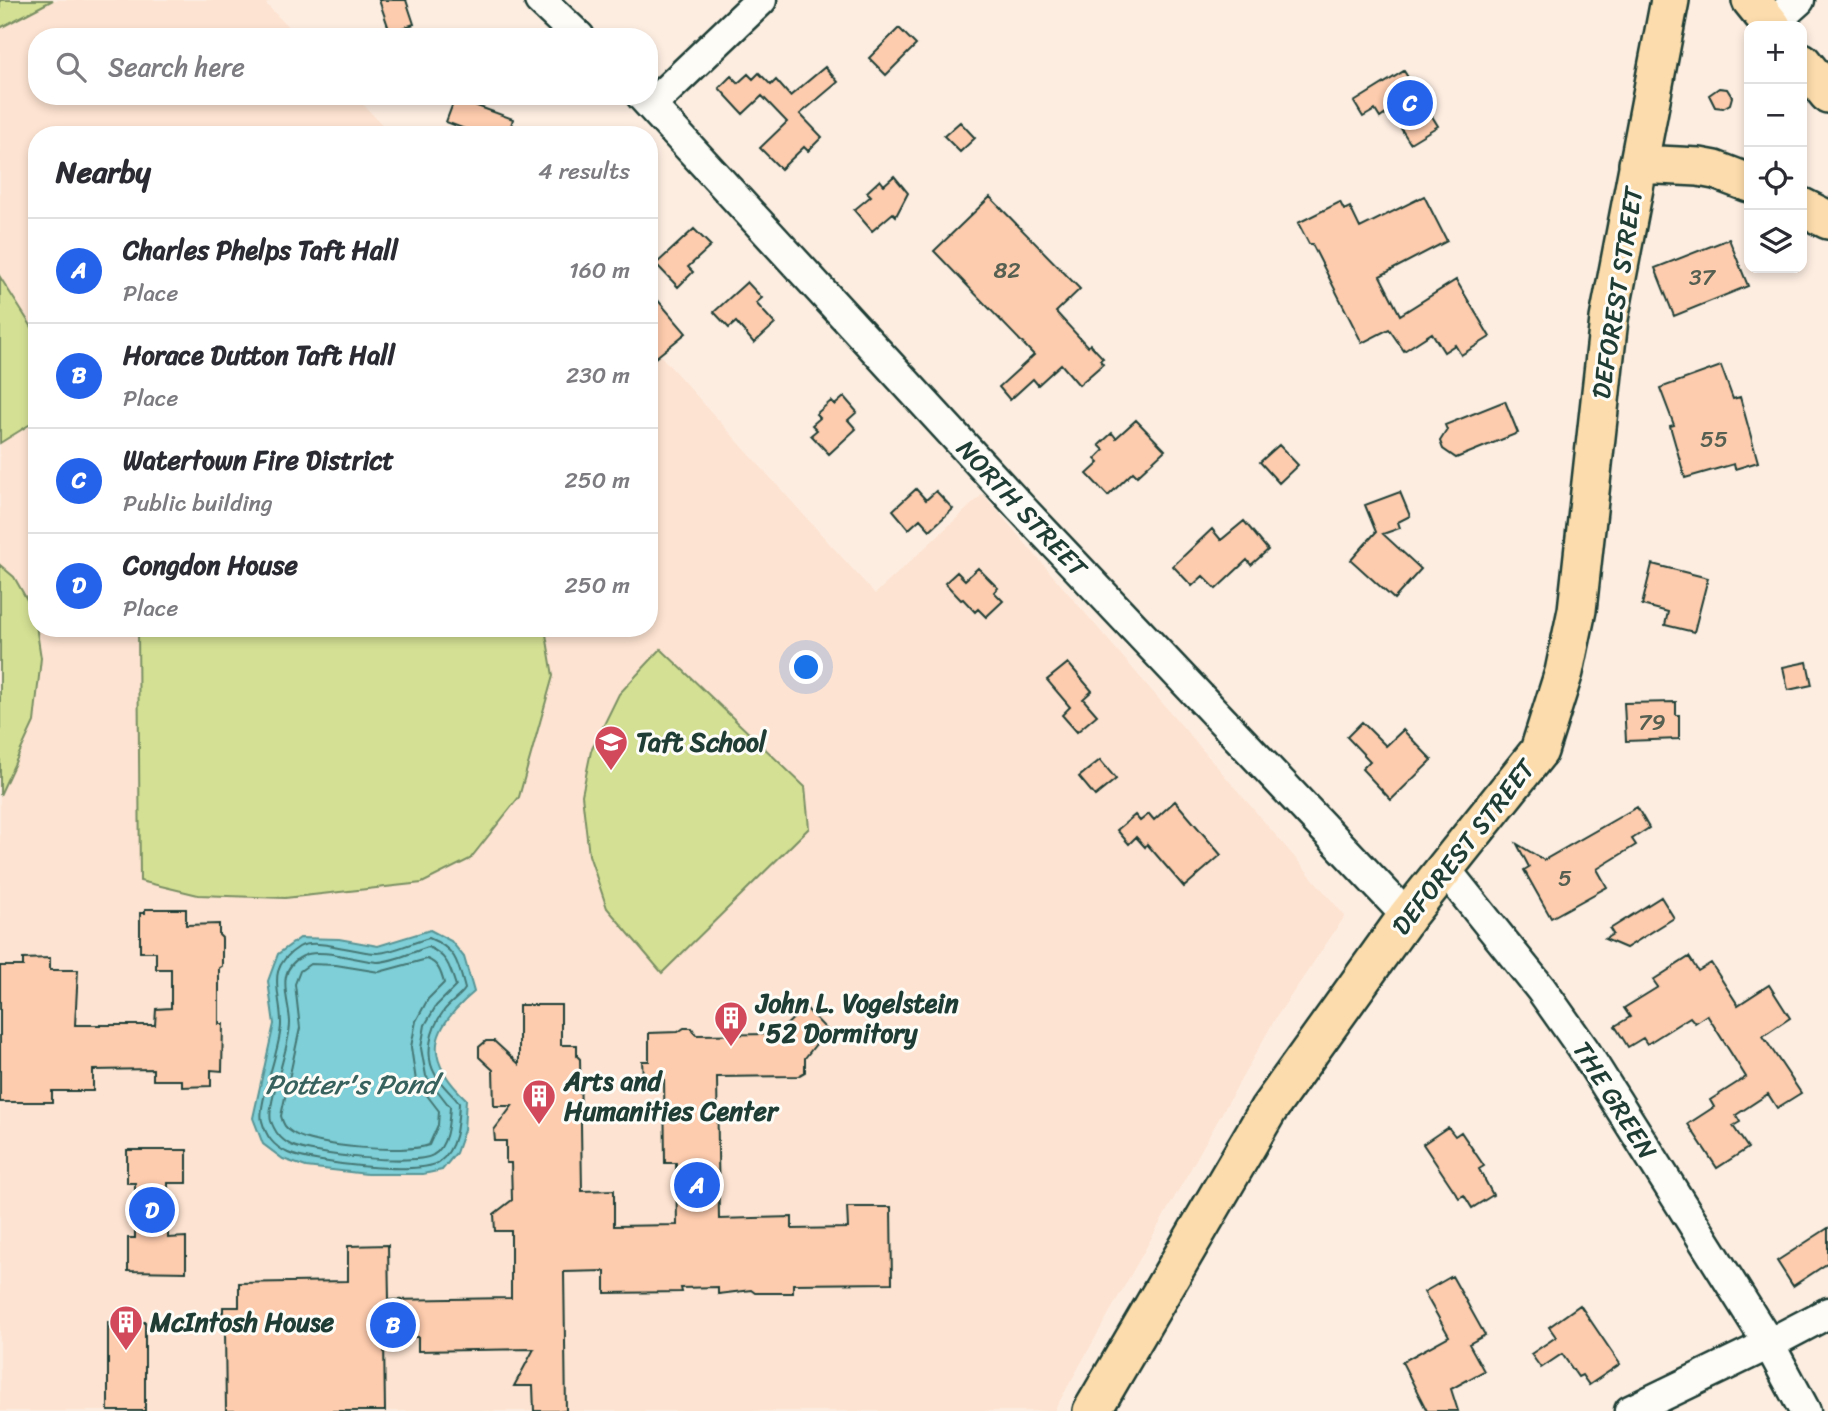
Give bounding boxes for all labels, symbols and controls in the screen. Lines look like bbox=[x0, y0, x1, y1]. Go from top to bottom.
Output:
map controls bbox=[1744, 21, 1807, 273]
button: + bbox=[1744, 21, 1807, 84]
search box bbox=[28, 28, 658, 105]
text: Search here bbox=[108, 44, 245, 90]
icon: search bbox=[52, 48, 90, 86]
pin: C bbox=[1387, 77, 1433, 129]
button: − bbox=[1744, 84, 1807, 147]
text: Nearby bbox=[56, 145, 151, 199]
button: locate bbox=[1744, 147, 1807, 210]
text: 4 results bbox=[538, 151, 630, 192]
street label: DEFOREST STREET bbox=[1578, 182, 1657, 402]
button: layers bbox=[1744, 210, 1807, 273]
text: Charles Phelps Taft Hall bbox=[123, 227, 398, 273]
text: A bbox=[71, 250, 87, 291]
text: 160 m bbox=[569, 250, 630, 291]
house number: 82 bbox=[993, 250, 1021, 291]
house number: 37 bbox=[1689, 257, 1717, 298]
text: Place bbox=[123, 273, 178, 314]
text: Horace Dutton Taft Hall bbox=[123, 332, 395, 378]
text: B bbox=[72, 355, 86, 396]
text: 230 m bbox=[566, 355, 630, 396]
text: Place bbox=[123, 378, 178, 419]
house number: 55 bbox=[1700, 419, 1728, 460]
street label: NORTH STREET bbox=[945, 428, 1100, 590]
text: Watertown Fire District bbox=[123, 437, 394, 483]
text: C bbox=[72, 460, 86, 501]
text: 250 m bbox=[564, 460, 630, 501]
text: Public building bbox=[123, 483, 273, 524]
text: Congdon House bbox=[123, 542, 298, 588]
text: D bbox=[72, 565, 86, 606]
text: 250 m bbox=[564, 565, 630, 606]
text: Place bbox=[123, 588, 178, 629]
your location bbox=[789, 650, 823, 684]
house number: 79 bbox=[1638, 702, 1666, 743]
place label: Taft School bbox=[636, 719, 768, 765]
school or university icon: Taft School bbox=[592, 723, 630, 772]
street label: DEFOREST STREET bbox=[1379, 747, 1548, 945]
house number: 5 bbox=[1558, 858, 1572, 899]
place label: John L. Vogelstein '52 Dormitory bbox=[754, 980, 959, 1056]
building icon: John L. Vogelstein '52 Dormitory bbox=[712, 999, 750, 1048]
street label: THE GREEN bbox=[1560, 1031, 1670, 1169]
place label: Arts and Humanities Center bbox=[563, 1058, 780, 1134]
water label: Potter's Pond bbox=[265, 1060, 444, 1109]
building icon: Arts and Humanities Center bbox=[520, 1077, 558, 1126]
pin: A bbox=[674, 1159, 720, 1211]
pin: D bbox=[129, 1184, 175, 1236]
place label: McIntosh House bbox=[149, 1299, 335, 1345]
pin: B bbox=[370, 1299, 416, 1351]
building icon: McIntosh House bbox=[107, 1303, 145, 1352]

